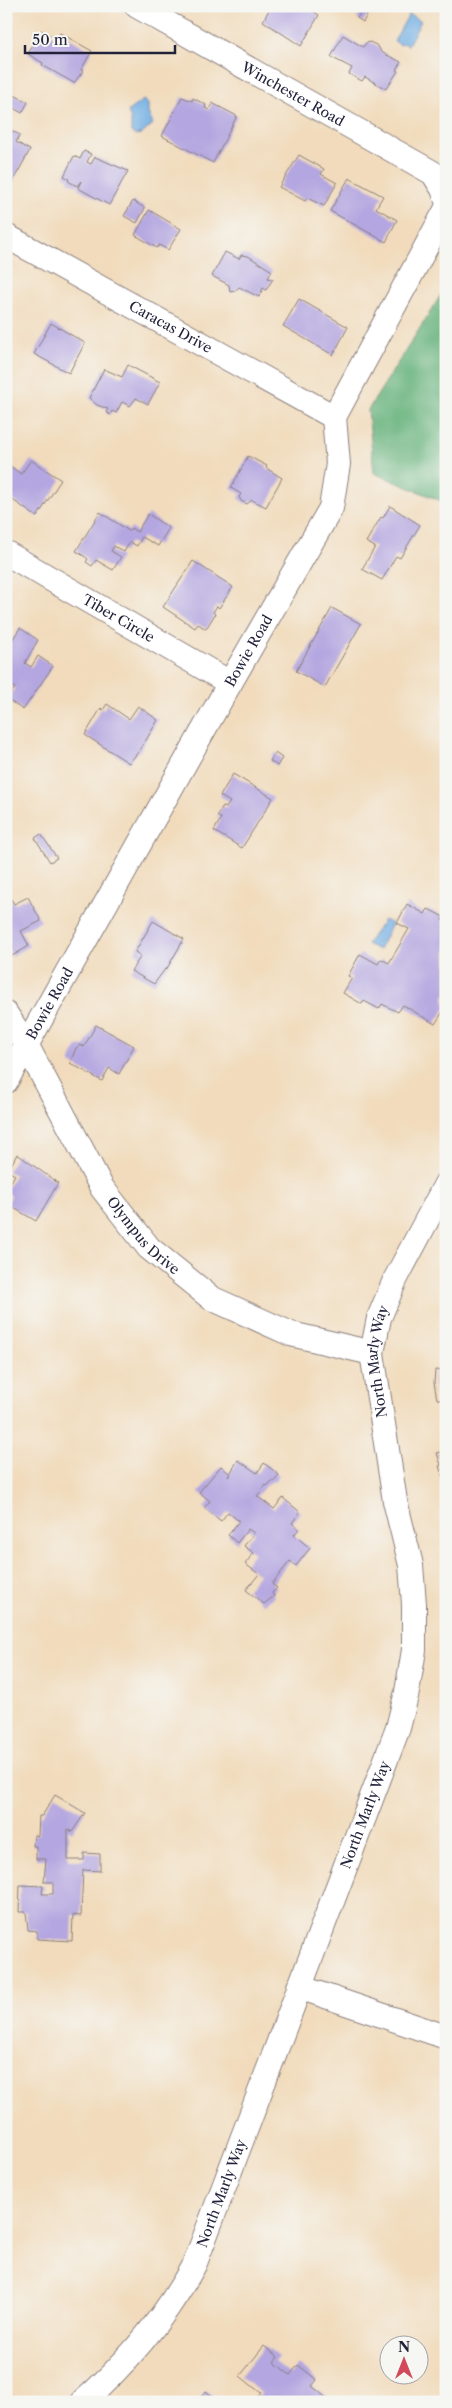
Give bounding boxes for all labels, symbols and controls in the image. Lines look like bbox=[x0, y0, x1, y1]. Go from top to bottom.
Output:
scale bar bbox=[25, 22, 175, 54]
text: 50 m bbox=[32, 30, 68, 49]
street label: Winchester Road bbox=[237, 57, 348, 130]
street label: Caracas Drive bbox=[126, 297, 216, 357]
street label: Tiber Circle bbox=[79, 590, 158, 646]
street label: Bowie Road bbox=[221, 611, 277, 690]
street label: Bowie Road bbox=[22, 964, 77, 1043]
street label: Olympus Drive bbox=[103, 1193, 183, 1278]
street label: North Marly Way bbox=[363, 1302, 392, 1419]
street label: North Marly Way bbox=[336, 1758, 394, 1871]
street label: North Marly Way bbox=[193, 2137, 250, 2250]
north arrow bbox=[380, 2336, 430, 2386]
text: N bbox=[398, 2338, 410, 2356]

